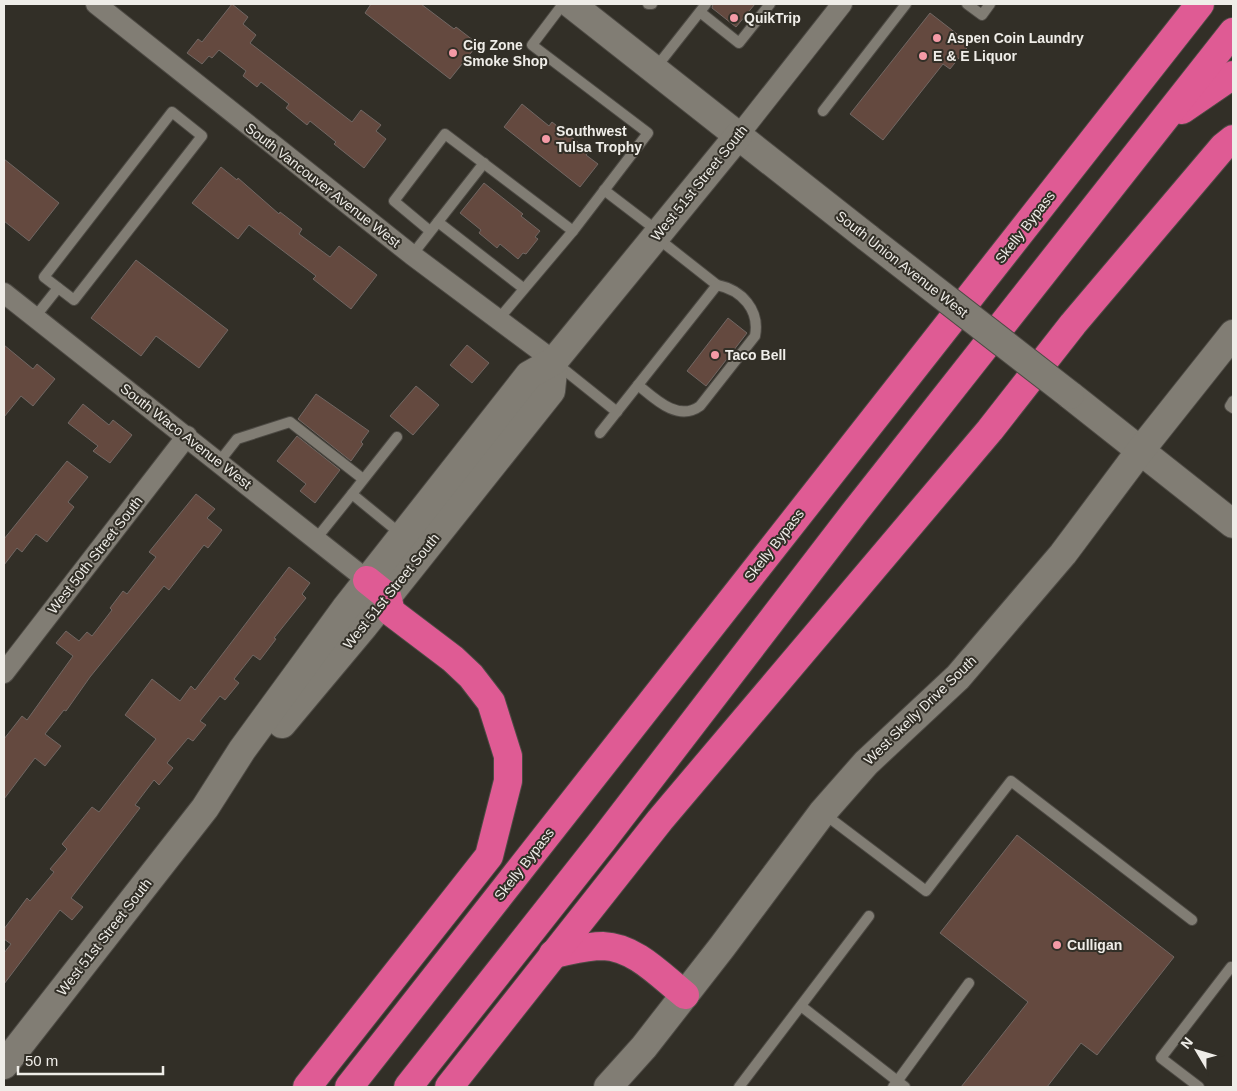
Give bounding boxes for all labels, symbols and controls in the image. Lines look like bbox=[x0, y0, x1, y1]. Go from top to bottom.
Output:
place label: QuikTrip bbox=[744, 10, 801, 26]
marker: QuikTrip bbox=[728, 12, 740, 24]
place label: Aspen Coin Laundry bbox=[947, 30, 1084, 46]
marker: Aspen Coin Laundry bbox=[931, 32, 943, 44]
place label: Cig Zone Smoke Shop bbox=[463, 37, 548, 69]
marker: Cig Zone Smoke Shop bbox=[447, 47, 459, 59]
place label: E & E Liquor bbox=[933, 48, 1018, 64]
marker: E & E Liquor bbox=[917, 50, 929, 62]
street label: South Vancouver Avenue West bbox=[242, 120, 404, 251]
street label: West 51st Street South bbox=[648, 122, 750, 244]
place label: Southwest Tulsa Trophy bbox=[556, 123, 642, 155]
marker: Southwest Tulsa Trophy bbox=[540, 133, 552, 145]
street label: Skelly Bypass bbox=[992, 188, 1058, 266]
street label: South Union Avenue West bbox=[833, 208, 971, 321]
place label: Taco Bell bbox=[725, 347, 786, 363]
marker: Taco Bell bbox=[709, 349, 721, 361]
street label: South Waco Avenue West bbox=[117, 380, 255, 492]
street label: West 50th Street South bbox=[44, 493, 146, 617]
street label: Skelly Bypass bbox=[741, 506, 807, 584]
street label: West 51st Street South bbox=[340, 530, 442, 652]
street label: West Skelly Drive South bbox=[861, 652, 979, 768]
street label: Skelly Bypass bbox=[491, 825, 557, 903]
street label: West 51st Street South bbox=[53, 875, 155, 999]
place label: Culligan bbox=[1067, 937, 1122, 953]
marker: Culligan bbox=[1051, 939, 1063, 951]
north arrow bbox=[1172, 1026, 1222, 1076]
text: N bbox=[1177, 1034, 1196, 1052]
scale bar bbox=[18, 1044, 162, 1076]
text: 50 m bbox=[25, 1052, 58, 1069]

